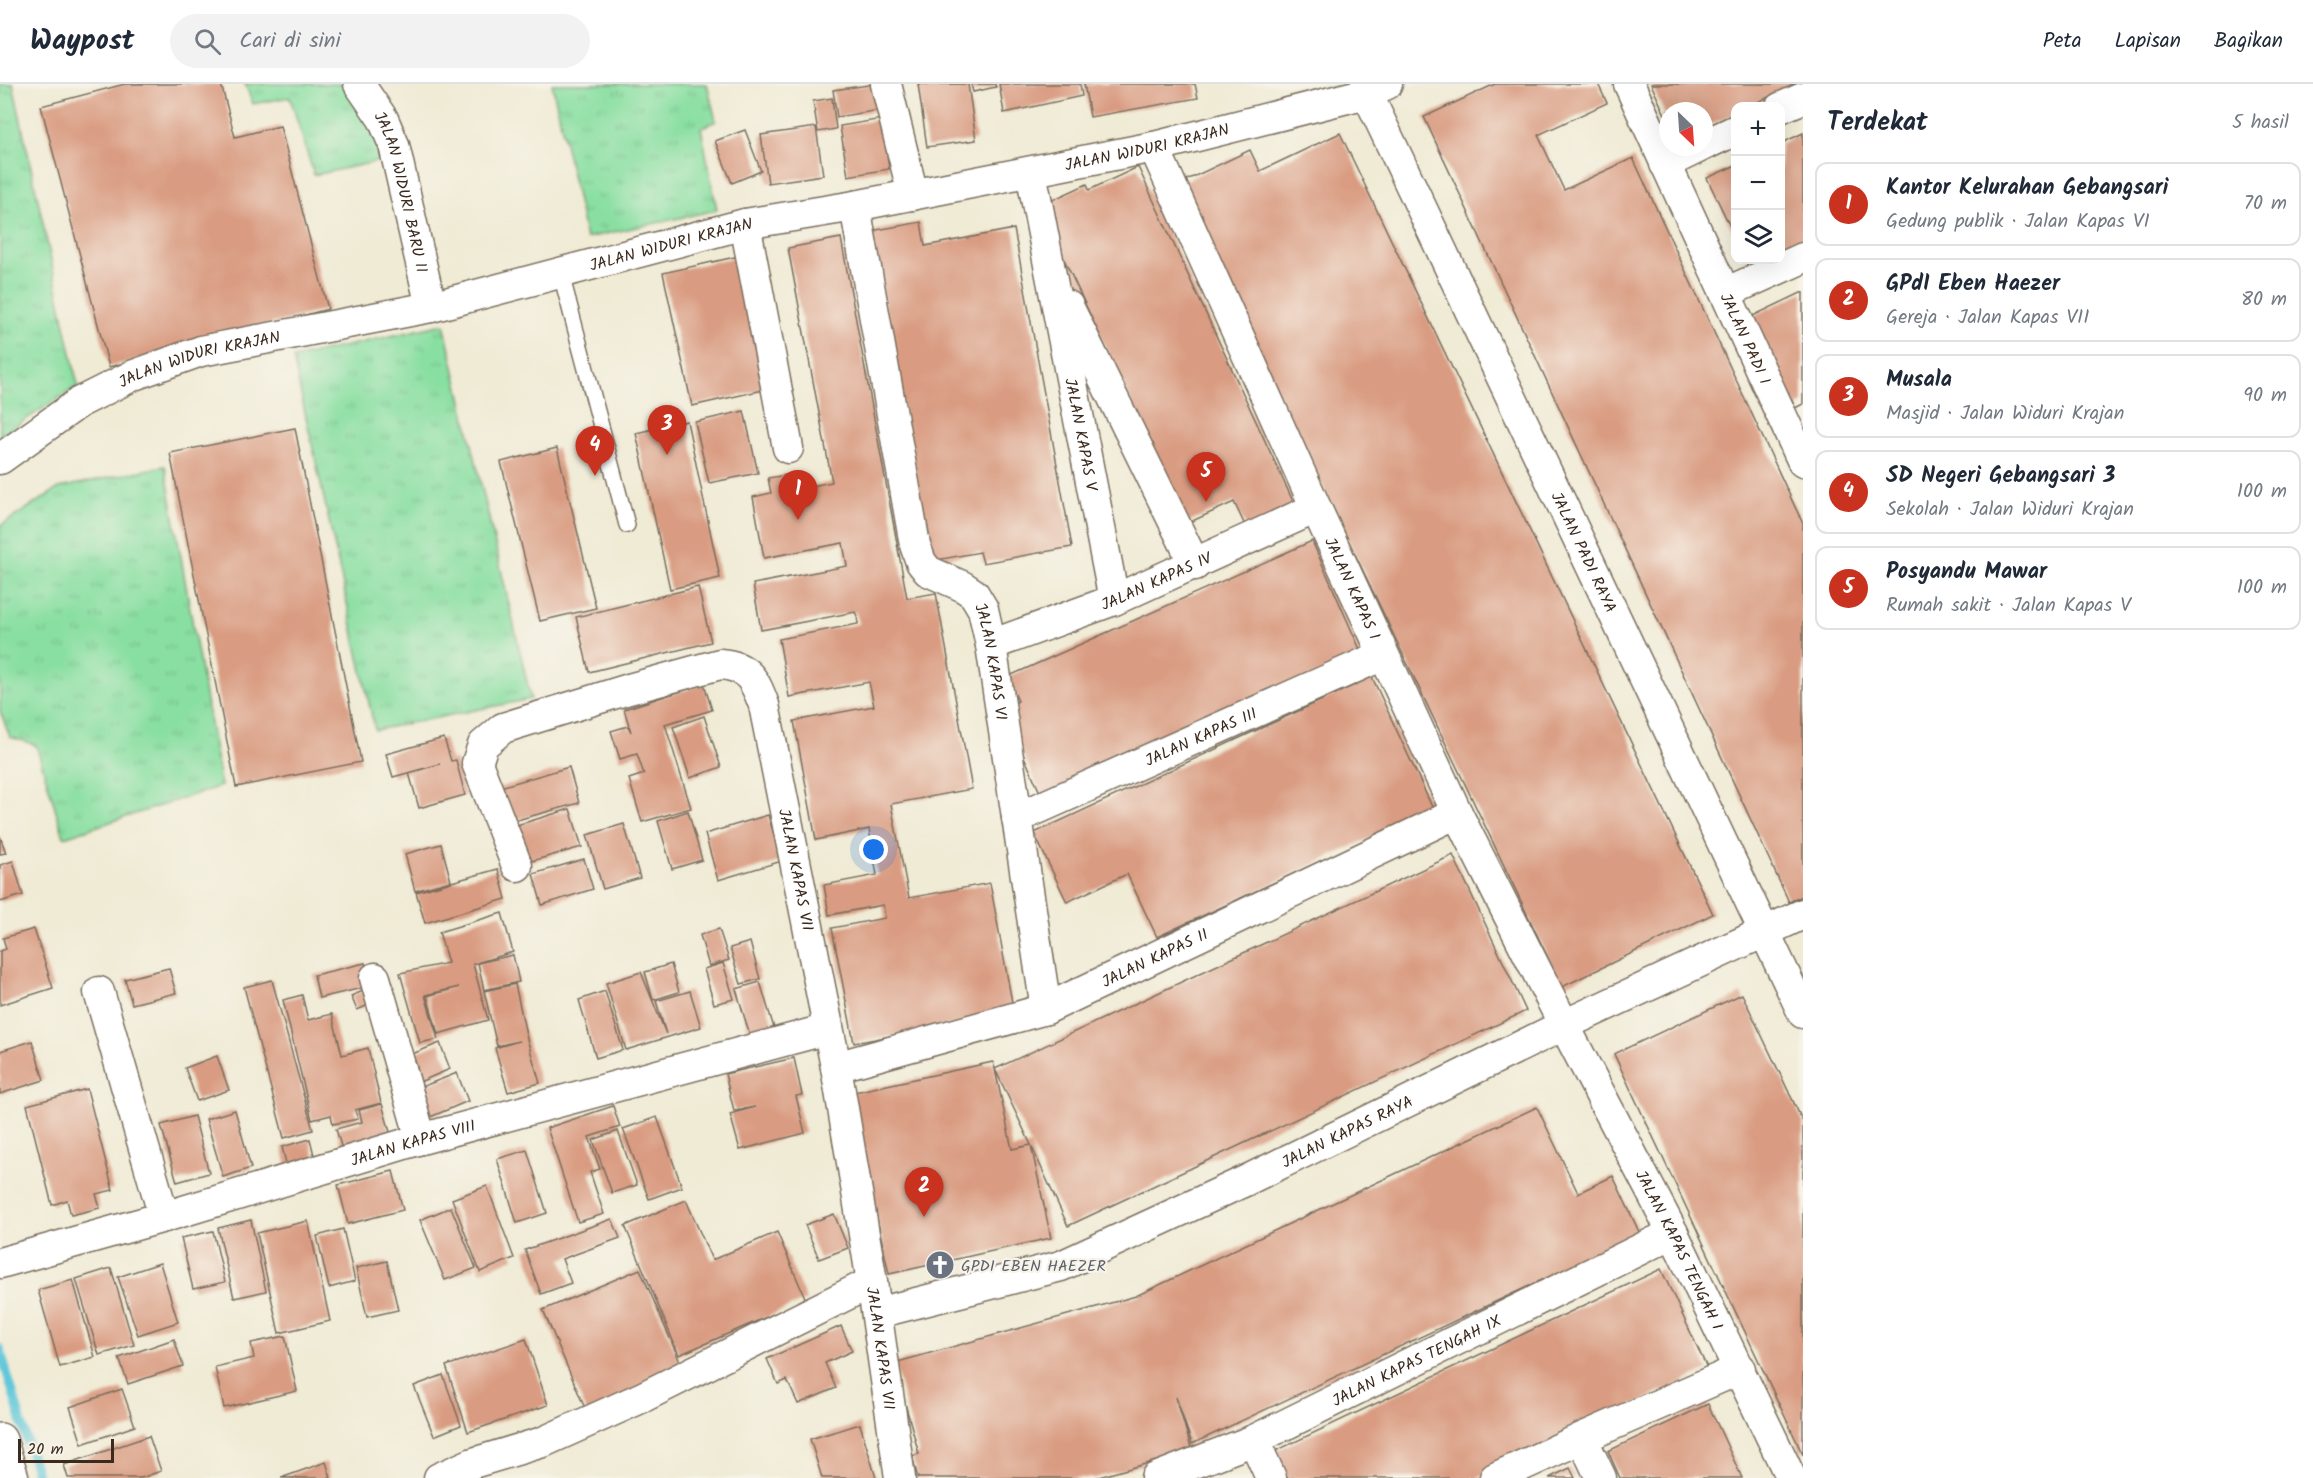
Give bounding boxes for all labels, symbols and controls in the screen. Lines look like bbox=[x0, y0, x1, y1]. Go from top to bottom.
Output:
search box bbox=[170, 14, 590, 68]
text: Waypost bbox=[30, 19, 134, 64]
text: Cari di sini bbox=[239, 24, 341, 59]
icon: search bbox=[191, 25, 224, 58]
text: Peta bbox=[2043, 25, 2082, 58]
text: Lapisan bbox=[2115, 25, 2181, 58]
text: Bagikan bbox=[2214, 25, 2283, 58]
north arrow bbox=[1659, 102, 1713, 156]
map controls bbox=[1731, 102, 1785, 264]
button: + bbox=[1731, 102, 1785, 156]
text: Terdekat bbox=[1827, 102, 1928, 144]
street label: JALAN WIDURI BARU II bbox=[367, 106, 434, 275]
text: 5 hasil bbox=[2232, 107, 2289, 139]
street label: JALAN WIDURI KRAJAN bbox=[1063, 117, 1232, 178]
button: − bbox=[1731, 156, 1785, 210]
text: Kantor Kelurahan Gebangsari bbox=[1886, 171, 2169, 206]
text: 1 bbox=[1845, 188, 1852, 220]
text: 70 m bbox=[2244, 188, 2287, 220]
text: Gedung publik · Jalan Kapas VI bbox=[1886, 206, 2150, 238]
button: layers bbox=[1731, 210, 1785, 264]
street label: JALAN WIDURI KRAJAN bbox=[587, 212, 754, 279]
text: GPdI Eben Haezer bbox=[1886, 267, 2060, 302]
text: 2 bbox=[1843, 284, 1854, 316]
text: 80 m bbox=[2241, 284, 2287, 316]
street label: JALAN PADI I bbox=[1713, 289, 1777, 389]
text: Gereja · Jalan Kapas VII bbox=[1886, 302, 2090, 334]
street label: JALAN WIDURI KRAJAN bbox=[114, 325, 282, 395]
text: Musala bbox=[1886, 363, 1952, 398]
street label: JALAN KAPAS V bbox=[1057, 376, 1104, 494]
text: 3 bbox=[1843, 380, 1854, 412]
text: 90 m bbox=[2243, 380, 2287, 412]
text: Masjid · Jalan Widuri Krajan bbox=[1886, 398, 2124, 430]
pin: 3 bbox=[648, 406, 686, 455]
pin: 4 bbox=[576, 426, 614, 476]
pin: 5 bbox=[1186, 452, 1226, 502]
text: SD Negeri Gebangsari 3 bbox=[1886, 459, 2115, 494]
pin: 1 bbox=[778, 470, 818, 520]
text: 4 bbox=[1843, 476, 1854, 508]
text: 100 m bbox=[2237, 476, 2287, 508]
street label: JALAN PADI RAYA bbox=[1544, 488, 1623, 618]
text: Sekolah · Jalan Widuri Krajan bbox=[1886, 494, 2134, 526]
street label: JALAN KAPAS I bbox=[1317, 533, 1386, 644]
street label: JALAN KAPAS IV bbox=[1098, 546, 1217, 618]
text: Posyandu Mawar bbox=[1886, 555, 2047, 590]
text: 5 bbox=[1843, 572, 1854, 604]
text: 100 m bbox=[2237, 572, 2287, 604]
text: Rumah sakit · Jalan Kapas V bbox=[1886, 590, 2131, 622]
street label: JALAN KAPAS VI bbox=[968, 598, 1013, 722]
street label: JALAN KAPAS III bbox=[1141, 702, 1261, 774]
street label: JALAN KAPAS VII bbox=[771, 807, 820, 933]
your location bbox=[859, 835, 888, 864]
street label: JALAN KAPAS II bbox=[1098, 922, 1213, 995]
street label: JALAN KAPAS RAYA bbox=[1278, 1090, 1418, 1175]
street label: JALAN KAPAS VIII bbox=[348, 1114, 478, 1174]
street label: JALAN KAPAS TENGAH I bbox=[1628, 1166, 1729, 1335]
pin: 2 bbox=[904, 1168, 944, 1217]
church icon: GPDI EBEN HAEZER bbox=[924, 1249, 956, 1281]
place label: GPDI EBEN HAEZER bbox=[961, 1254, 1106, 1279]
street label: JALAN KAPAS VII bbox=[859, 1285, 901, 1412]
street label: JALAN KAPAS TENGAH IX bbox=[1328, 1308, 1507, 1414]
scale bar bbox=[18, 1436, 114, 1464]
text: 20 m bbox=[27, 1437, 63, 1462]

